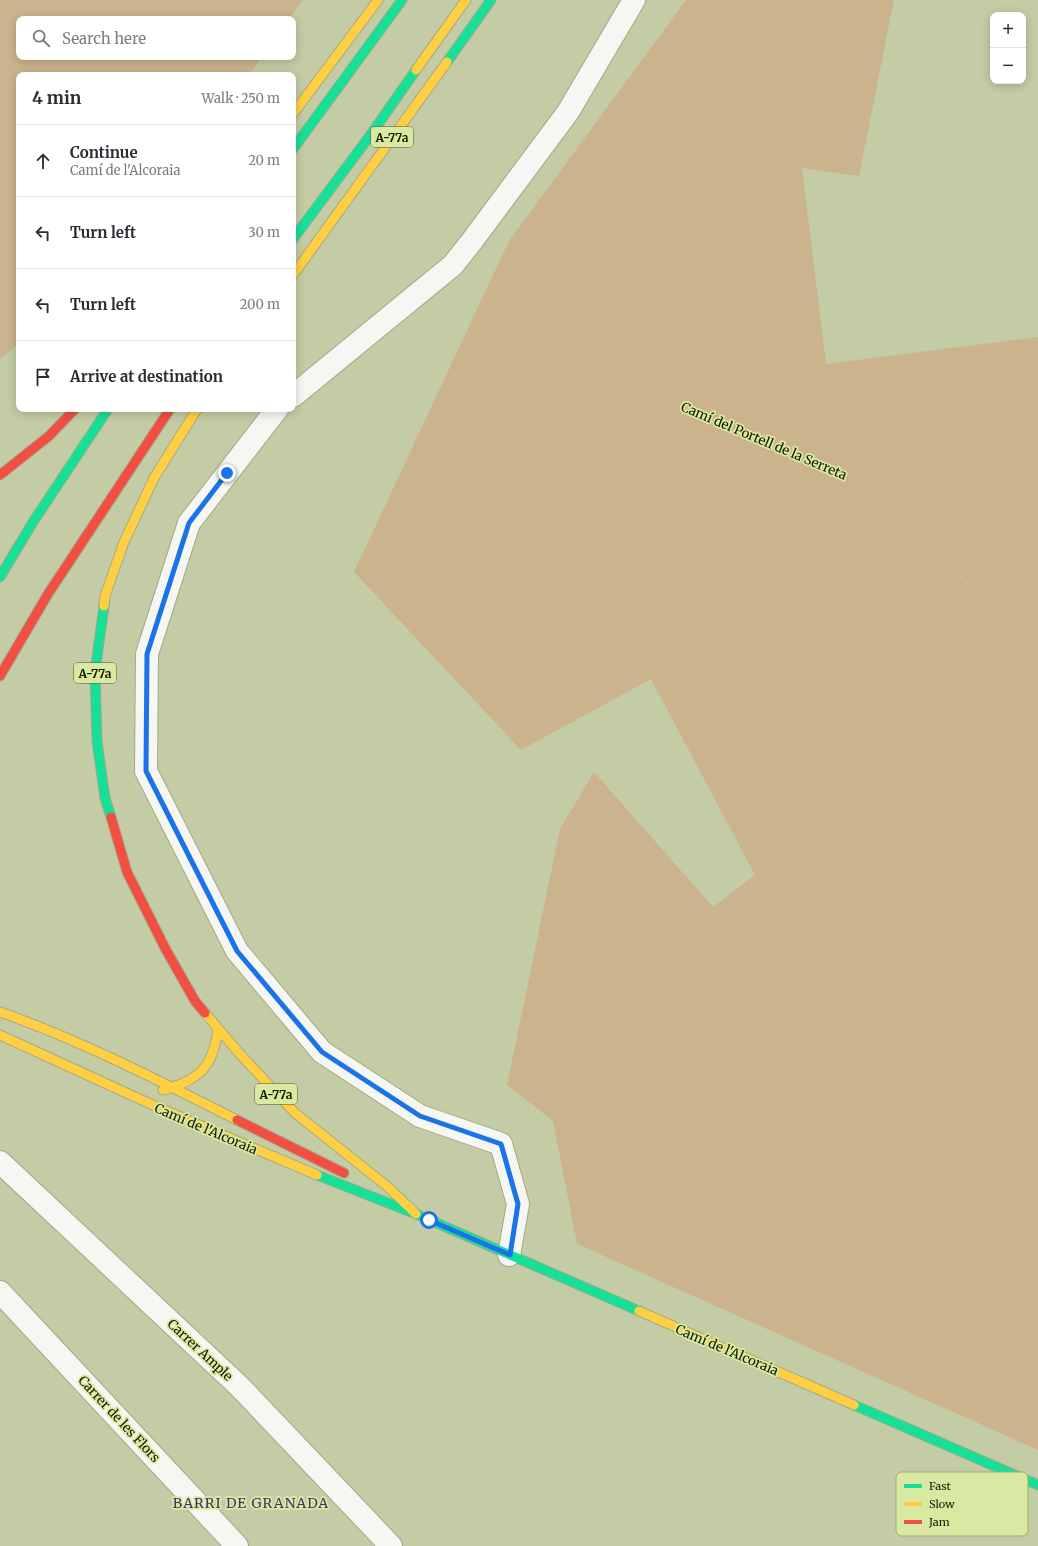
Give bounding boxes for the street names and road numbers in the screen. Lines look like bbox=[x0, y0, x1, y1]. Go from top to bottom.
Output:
road number: A-77a bbox=[371, 127, 413, 147]
street label: Camí del Portell de la Serreta bbox=[678, 398, 850, 484]
road number: A-77a bbox=[74, 663, 116, 683]
road number: A-77a bbox=[255, 1084, 297, 1104]
street label: Camí de l'Alcoraia bbox=[152, 1100, 260, 1158]
street label: Carrer Ample bbox=[164, 1315, 236, 1385]
street label: Camí de l'Alcoraia bbox=[673, 1321, 781, 1379]
street label: Carrer de les Flors bbox=[74, 1372, 164, 1466]

